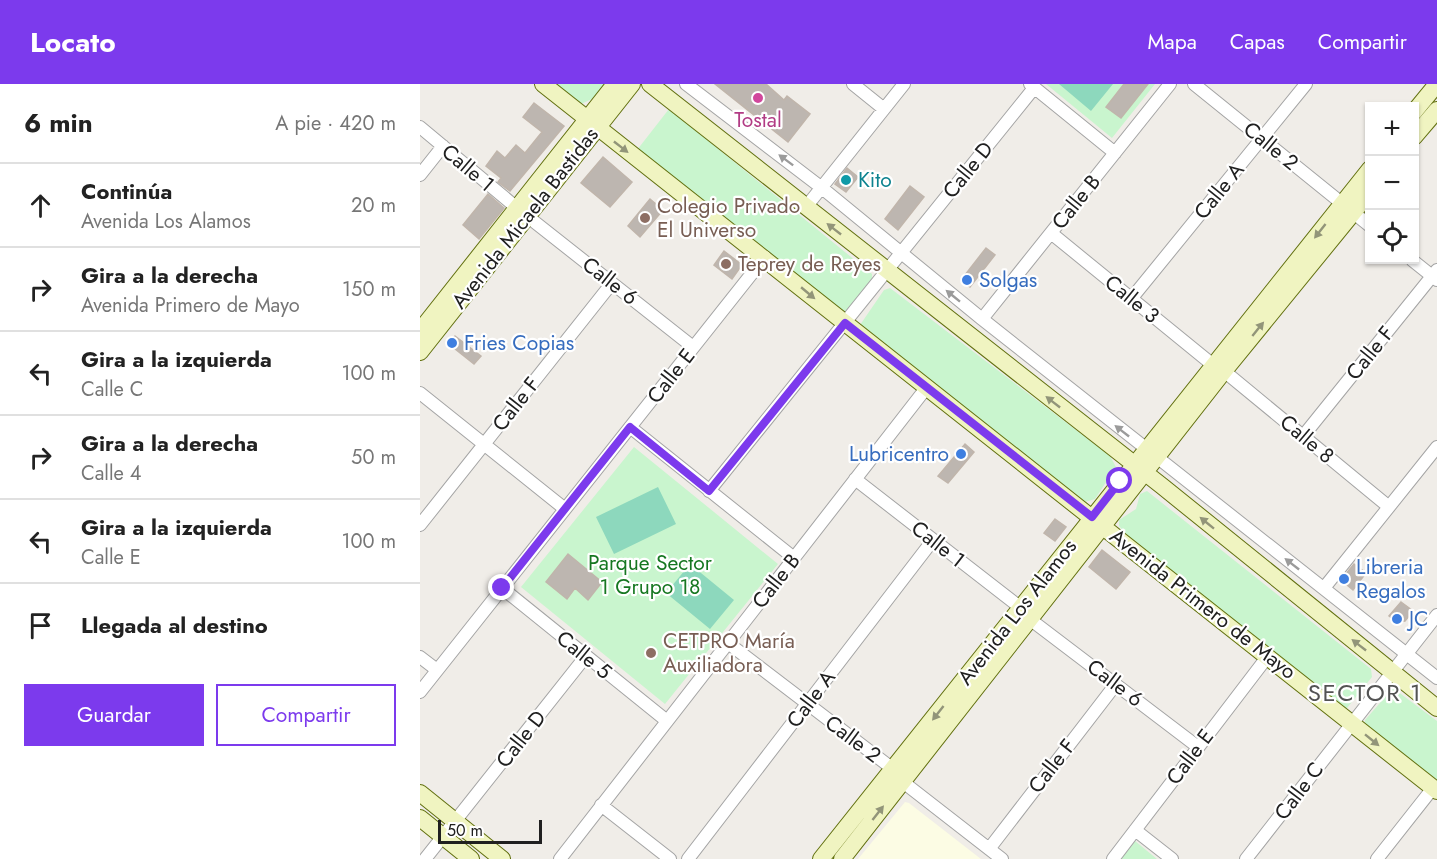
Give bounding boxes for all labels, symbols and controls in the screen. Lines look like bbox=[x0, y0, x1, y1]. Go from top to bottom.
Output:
text: Locato bbox=[30, 22, 116, 63]
text: Mapa bbox=[1148, 27, 1197, 57]
text: Capas bbox=[1230, 27, 1285, 57]
text: Compartir bbox=[1318, 27, 1407, 57]
marker: Tostal bbox=[751, 91, 765, 105]
map controls bbox=[1365, 102, 1419, 264]
button: + bbox=[1365, 102, 1419, 156]
text: 6 min bbox=[24, 104, 93, 142]
place label: Tostal bbox=[734, 105, 782, 135]
text: A pie · 420 m bbox=[275, 109, 396, 138]
street label: Calle 2 bbox=[1237, 114, 1305, 178]
street label: Avenida Micaela Bastidas bbox=[444, 121, 606, 315]
street label: Calle D bbox=[936, 135, 1000, 205]
street label: Calle 1 bbox=[435, 137, 501, 199]
one-way arrow bbox=[614, 140, 629, 152]
one-way arrow bbox=[778, 154, 794, 166]
street label: Calle A bbox=[1187, 156, 1251, 226]
button: − bbox=[1365, 156, 1419, 210]
place label: Kito bbox=[858, 165, 892, 195]
street label: Calle B bbox=[1045, 168, 1107, 236]
marker: Kito bbox=[839, 173, 853, 187]
text: Continúa bbox=[81, 175, 172, 207]
icon: ahead bbox=[24, 189, 57, 222]
text: 20 m bbox=[351, 191, 396, 220]
place label: Colegio Privado El Universo bbox=[657, 191, 800, 245]
text: Avenida Los Alamos bbox=[81, 207, 251, 236]
button: locate bbox=[1365, 210, 1419, 264]
marker: Colegio Privado El Universo bbox=[638, 211, 652, 225]
one-way arrow bbox=[826, 223, 842, 236]
one-way arrow bbox=[1313, 223, 1326, 239]
place label: Teprey de Reyes bbox=[738, 249, 881, 279]
street label: Calle 6 bbox=[576, 250, 644, 312]
marker: Teprey de Reyes bbox=[719, 257, 733, 271]
text: Gira a la derecha bbox=[81, 259, 258, 291]
place label: Solgas bbox=[979, 265, 1037, 295]
street label: Calle 3 bbox=[1098, 268, 1166, 330]
icon: right bbox=[24, 273, 57, 306]
marker: Solgas bbox=[960, 273, 974, 287]
text: 150 m bbox=[342, 275, 396, 304]
one-way arrow bbox=[800, 286, 815, 299]
one-way arrow bbox=[946, 290, 961, 303]
text: Avenida Primero de Mayo bbox=[81, 291, 300, 320]
street label: Calle F bbox=[1339, 320, 1401, 386]
one-way arrow bbox=[1252, 322, 1264, 337]
place label: Fries Copias bbox=[464, 328, 574, 358]
marker: Fries Copias bbox=[445, 336, 459, 350]
street label: Calle E bbox=[640, 342, 702, 410]
text: Gira a la izquierda bbox=[81, 343, 272, 375]
icon: left bbox=[24, 357, 57, 390]
text: 100 m bbox=[341, 359, 396, 388]
street label: Calle F bbox=[485, 370, 547, 438]
text: Calle C bbox=[81, 375, 144, 404]
one-way arrow bbox=[1045, 396, 1061, 409]
street label: Calle 8 bbox=[1273, 407, 1341, 471]
one-way arrow bbox=[1115, 425, 1130, 437]
text: Gira a la derecha bbox=[81, 427, 258, 459]
place label: Lubricentro bbox=[849, 439, 949, 469]
icon: right bbox=[24, 441, 57, 474]
text: 50 m bbox=[351, 443, 396, 472]
marker: Lubricentro bbox=[954, 447, 968, 461]
text: Calle 4 bbox=[81, 459, 141, 488]
route start bbox=[1106, 467, 1132, 493]
text: Gira a la izquierda bbox=[81, 511, 272, 543]
street label: Calle 1 bbox=[905, 513, 971, 575]
one-way arrow bbox=[1199, 517, 1214, 529]
street label: Avenida Primero de Mayo bbox=[1103, 522, 1303, 686]
icon: left bbox=[24, 525, 57, 558]
text: 100 m bbox=[341, 527, 396, 556]
street label: Avenida Los Alamos bbox=[950, 533, 1084, 691]
text: Calle E bbox=[81, 543, 141, 572]
street label: Calle B bbox=[745, 547, 807, 615]
park label: Parque Sector 1 Grupo 18 bbox=[588, 548, 713, 602]
place label: Libreria Regalos bbox=[1356, 552, 1425, 606]
one-way arrow bbox=[1285, 558, 1300, 570]
marker: Libreria Regalos bbox=[1337, 572, 1351, 586]
route end bbox=[488, 574, 514, 600]
place label: JC bbox=[1406, 604, 1428, 634]
icon: arrive bbox=[24, 609, 57, 642]
text: Llegada al destino bbox=[81, 609, 268, 641]
marker: JC bbox=[1390, 612, 1404, 626]
street label: Calle 5 bbox=[550, 623, 618, 687]
place label: CETPRO María Auxiliadora bbox=[663, 626, 795, 680]
one-way arrow bbox=[1351, 639, 1366, 651]
marker: CETPRO María Auxiliadora bbox=[644, 646, 658, 660]
street label: Calle 6 bbox=[1081, 652, 1149, 714]
street label: Calle A bbox=[779, 664, 843, 734]
district label: SECTOR 1 bbox=[1308, 675, 1422, 710]
button: Guardar bbox=[24, 684, 204, 746]
button: Compartir bbox=[216, 684, 396, 746]
street label: Calle D bbox=[489, 704, 553, 774]
one-way arrow bbox=[932, 705, 944, 720]
street label: Calle 2 bbox=[819, 708, 887, 770]
street label: Calle E bbox=[1159, 723, 1221, 791]
street label: Calle F bbox=[1021, 732, 1083, 800]
one-way arrow bbox=[1365, 733, 1380, 745]
street label: Calle C bbox=[1267, 756, 1331, 826]
one-way arrow bbox=[872, 805, 885, 821]
scale bar bbox=[438, 817, 542, 844]
text: 50 m bbox=[447, 819, 483, 842]

